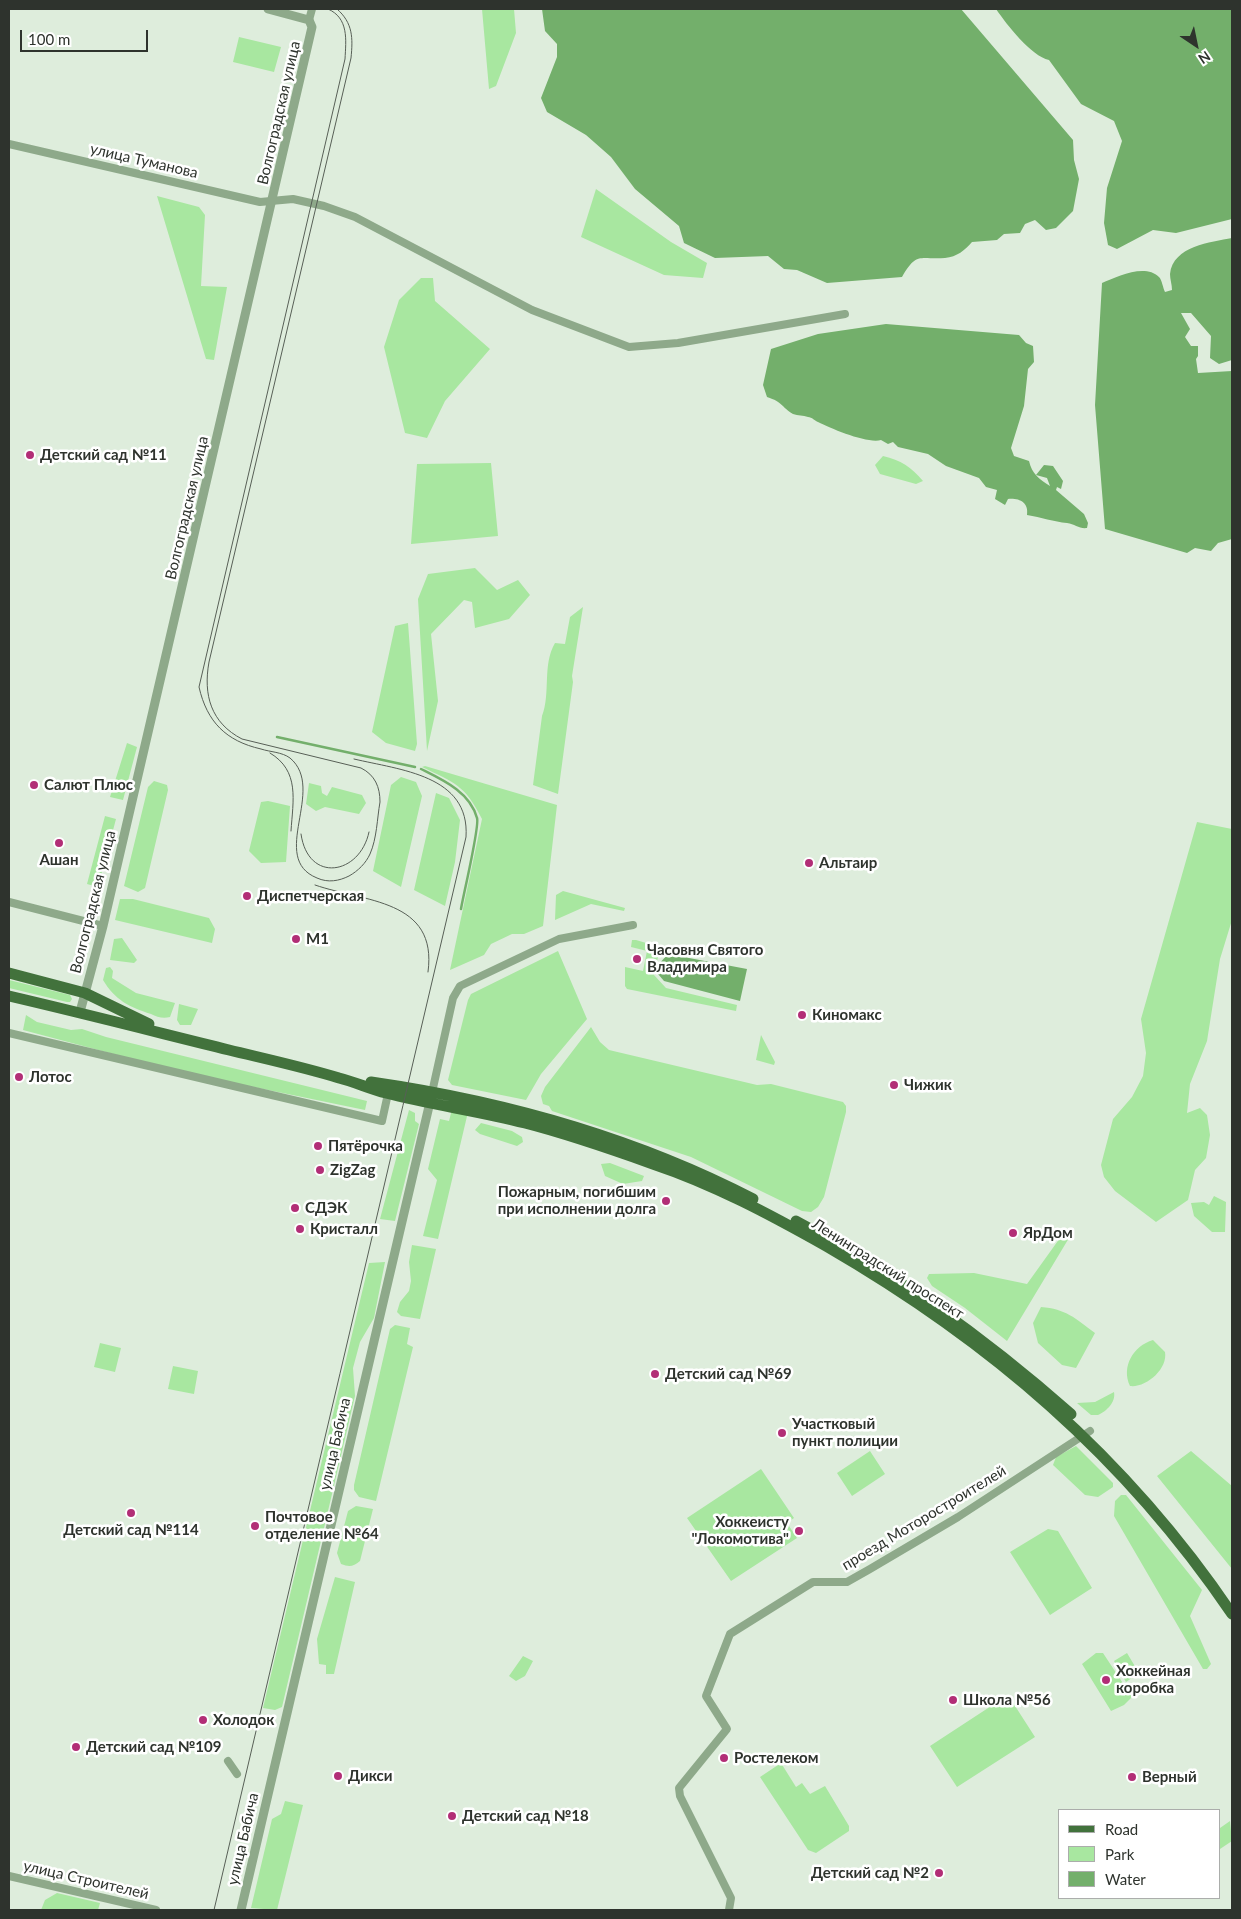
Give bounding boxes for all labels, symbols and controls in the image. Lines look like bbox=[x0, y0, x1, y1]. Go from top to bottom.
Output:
scale bar bbox=[22, 20, 150, 52]
north arrow bbox=[1171, 20, 1221, 70]
text: 100 m bbox=[28, 30, 70, 48]
street label: Волгоградская улица bbox=[254, 39, 304, 187]
text: N bbox=[1195, 48, 1214, 68]
street label: улица Туманова bbox=[88, 140, 200, 182]
street label: Волгоградская улица bbox=[162, 434, 212, 582]
place label: Детский сад №11 bbox=[40, 446, 167, 464]
marker: Детский сад №11 bbox=[24, 449, 36, 461]
place label: Салют Плюс bbox=[44, 776, 133, 794]
marker: Салют Плюс bbox=[28, 779, 40, 791]
street label: Волгоградская улица bbox=[67, 829, 119, 975]
marker: Ашан bbox=[53, 837, 65, 849]
place label: Ашан bbox=[40, 851, 78, 869]
place label: Альтаир bbox=[819, 854, 877, 872]
marker: Альтаир bbox=[803, 857, 815, 869]
place label: Диспетчерская bbox=[257, 887, 364, 905]
marker: Диспетчерская bbox=[241, 890, 253, 902]
place label: М1 bbox=[306, 930, 329, 948]
marker: М1 bbox=[290, 933, 302, 945]
place label: Часовня Святого Владимира bbox=[647, 941, 763, 976]
marker: Часовня Святого Владимира bbox=[631, 953, 643, 965]
place label: Киномакс bbox=[812, 1006, 882, 1024]
marker: Киномакс bbox=[796, 1009, 808, 1021]
place label: Лотос bbox=[29, 1068, 72, 1086]
marker: Лотос bbox=[13, 1071, 25, 1083]
place label: Чижик bbox=[904, 1076, 952, 1094]
marker: Чижик bbox=[888, 1079, 900, 1091]
place label: Пятёрочка bbox=[328, 1137, 403, 1155]
marker: Пятёрочка bbox=[312, 1140, 324, 1152]
place label: ZigZag bbox=[330, 1161, 375, 1179]
marker: ZigZag bbox=[314, 1164, 326, 1176]
place label: Пожарным, погибшим при исполнении долга bbox=[498, 1183, 656, 1218]
marker: Пожарным, погибшим при исполнении долга bbox=[660, 1195, 672, 1207]
place label: СДЭК bbox=[305, 1199, 348, 1217]
marker: СДЭК bbox=[289, 1202, 301, 1214]
street label: Ленинградский проспект bbox=[809, 1215, 967, 1323]
place label: Кристалл bbox=[310, 1220, 378, 1238]
marker: Кристалл bbox=[294, 1223, 306, 1235]
place label: ЯрДом bbox=[1023, 1224, 1073, 1242]
marker: ЯрДом bbox=[1007, 1227, 1019, 1239]
place label: Детский сад №69 bbox=[665, 1365, 792, 1383]
marker: Детский сад №69 bbox=[649, 1368, 661, 1380]
street label: улица Бабича bbox=[316, 1396, 354, 1492]
place label: Участковый пункт полиции bbox=[792, 1415, 898, 1450]
marker: Участковый пункт полиции bbox=[776, 1427, 788, 1439]
street label: проезд Моторостроителей bbox=[839, 1462, 1009, 1574]
marker: Детский сад №114 bbox=[125, 1507, 137, 1519]
place label: Почтовое отделение №64 bbox=[265, 1508, 379, 1543]
place label: Хоккеисту "Локомотива" bbox=[692, 1513, 789, 1548]
marker: Почтовое отделение №64 bbox=[249, 1520, 261, 1532]
place label: Детский сад №114 bbox=[63, 1521, 199, 1539]
marker: Хоккеисту "Локомотива" bbox=[793, 1525, 805, 1537]
place label: Хоккейная коробка bbox=[1116, 1662, 1191, 1697]
marker: Хоккейная коробка bbox=[1100, 1674, 1112, 1686]
place label: Школа №56 bbox=[963, 1691, 1051, 1709]
marker: Школа №56 bbox=[947, 1694, 959, 1706]
place label: Холодок bbox=[213, 1711, 274, 1729]
marker: Холодок bbox=[197, 1714, 209, 1726]
place label: Детский сад №109 bbox=[86, 1738, 221, 1756]
marker: Детский сад №109 bbox=[70, 1741, 82, 1753]
place label: Ростелеком bbox=[734, 1749, 818, 1767]
marker: Ростелеком bbox=[718, 1752, 730, 1764]
place label: Дикси bbox=[348, 1767, 393, 1785]
place label: Верный bbox=[1142, 1768, 1197, 1786]
marker: Дикси bbox=[332, 1770, 344, 1782]
marker: Верный bbox=[1126, 1771, 1138, 1783]
street label: улица Бабича bbox=[224, 1791, 262, 1887]
place label: Детский сад №18 bbox=[462, 1807, 589, 1825]
legend bbox=[1058, 1809, 1221, 1899]
marker: Детский сад №18 bbox=[446, 1810, 458, 1822]
text: Road bbox=[1105, 1820, 1138, 1838]
text: Park bbox=[1105, 1845, 1134, 1863]
street label: улица Строителей bbox=[22, 1857, 150, 1903]
place label: Детский сад №2 bbox=[811, 1864, 929, 1882]
marker: Детский сад №2 bbox=[933, 1867, 945, 1879]
text: Water bbox=[1105, 1870, 1146, 1888]

